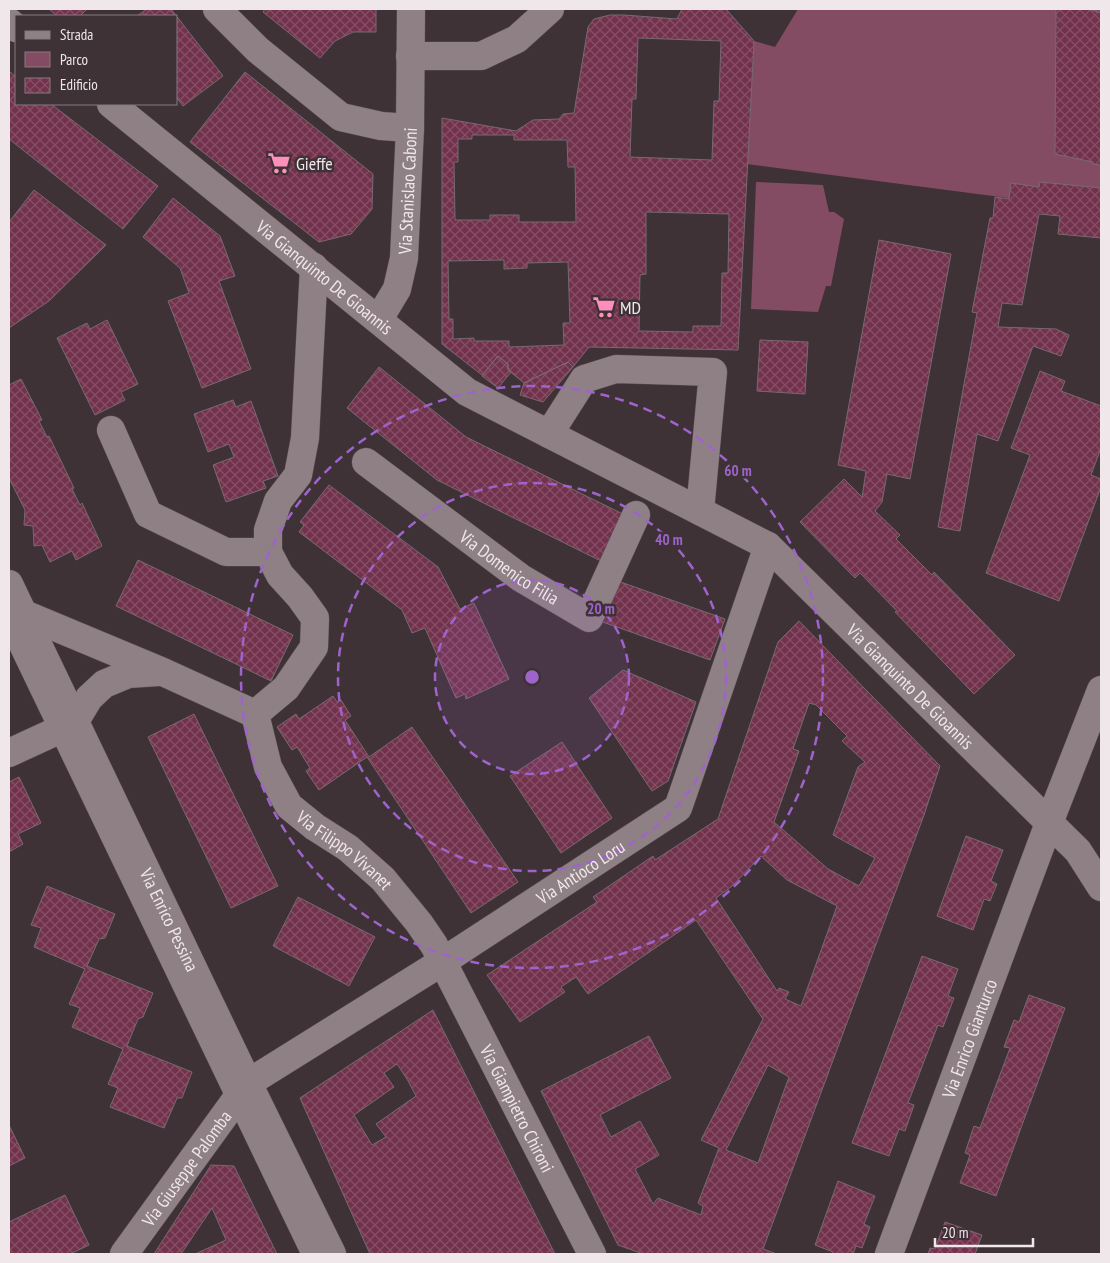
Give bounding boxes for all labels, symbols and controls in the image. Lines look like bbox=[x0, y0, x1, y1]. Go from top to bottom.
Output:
legend bbox=[15, 15, 178, 105]
text: Strada bbox=[60, 25, 93, 44]
text: Parco bbox=[60, 50, 88, 69]
text: Edificio bbox=[60, 75, 98, 94]
street label: Via Stanislao Caboni bbox=[393, 127, 422, 256]
supermarket icon: Gieffe bbox=[266, 150, 292, 176]
place label: Gieffe bbox=[296, 152, 333, 175]
street label: Via Gianquinto De Gioannis bbox=[251, 214, 398, 339]
supermarket icon: MD bbox=[591, 294, 617, 320]
place label: MD bbox=[620, 296, 641, 319]
text: 60 m bbox=[724, 461, 752, 480]
street label: Via Domenico Filia bbox=[454, 524, 563, 609]
text: 40 m bbox=[655, 530, 683, 549]
text: 20 m bbox=[587, 599, 615, 618]
street label: Via Gianquinto De Gioannis bbox=[841, 618, 979, 754]
centre of rings bbox=[523, 668, 541, 686]
street label: Via Filippo Vivanet bbox=[291, 805, 398, 894]
street label: Via Antioco Loru bbox=[531, 835, 629, 909]
street label: Via Enrico Pessina bbox=[135, 863, 204, 975]
street label: Via Enrico Gianturco bbox=[936, 976, 1002, 1102]
street label: Via Giampietro Chironi bbox=[475, 1040, 560, 1176]
street label: Via Giuseppe Palomba bbox=[136, 1106, 236, 1232]
scale bar bbox=[935, 1216, 1032, 1248]
text: 20 m bbox=[942, 1223, 968, 1242]

